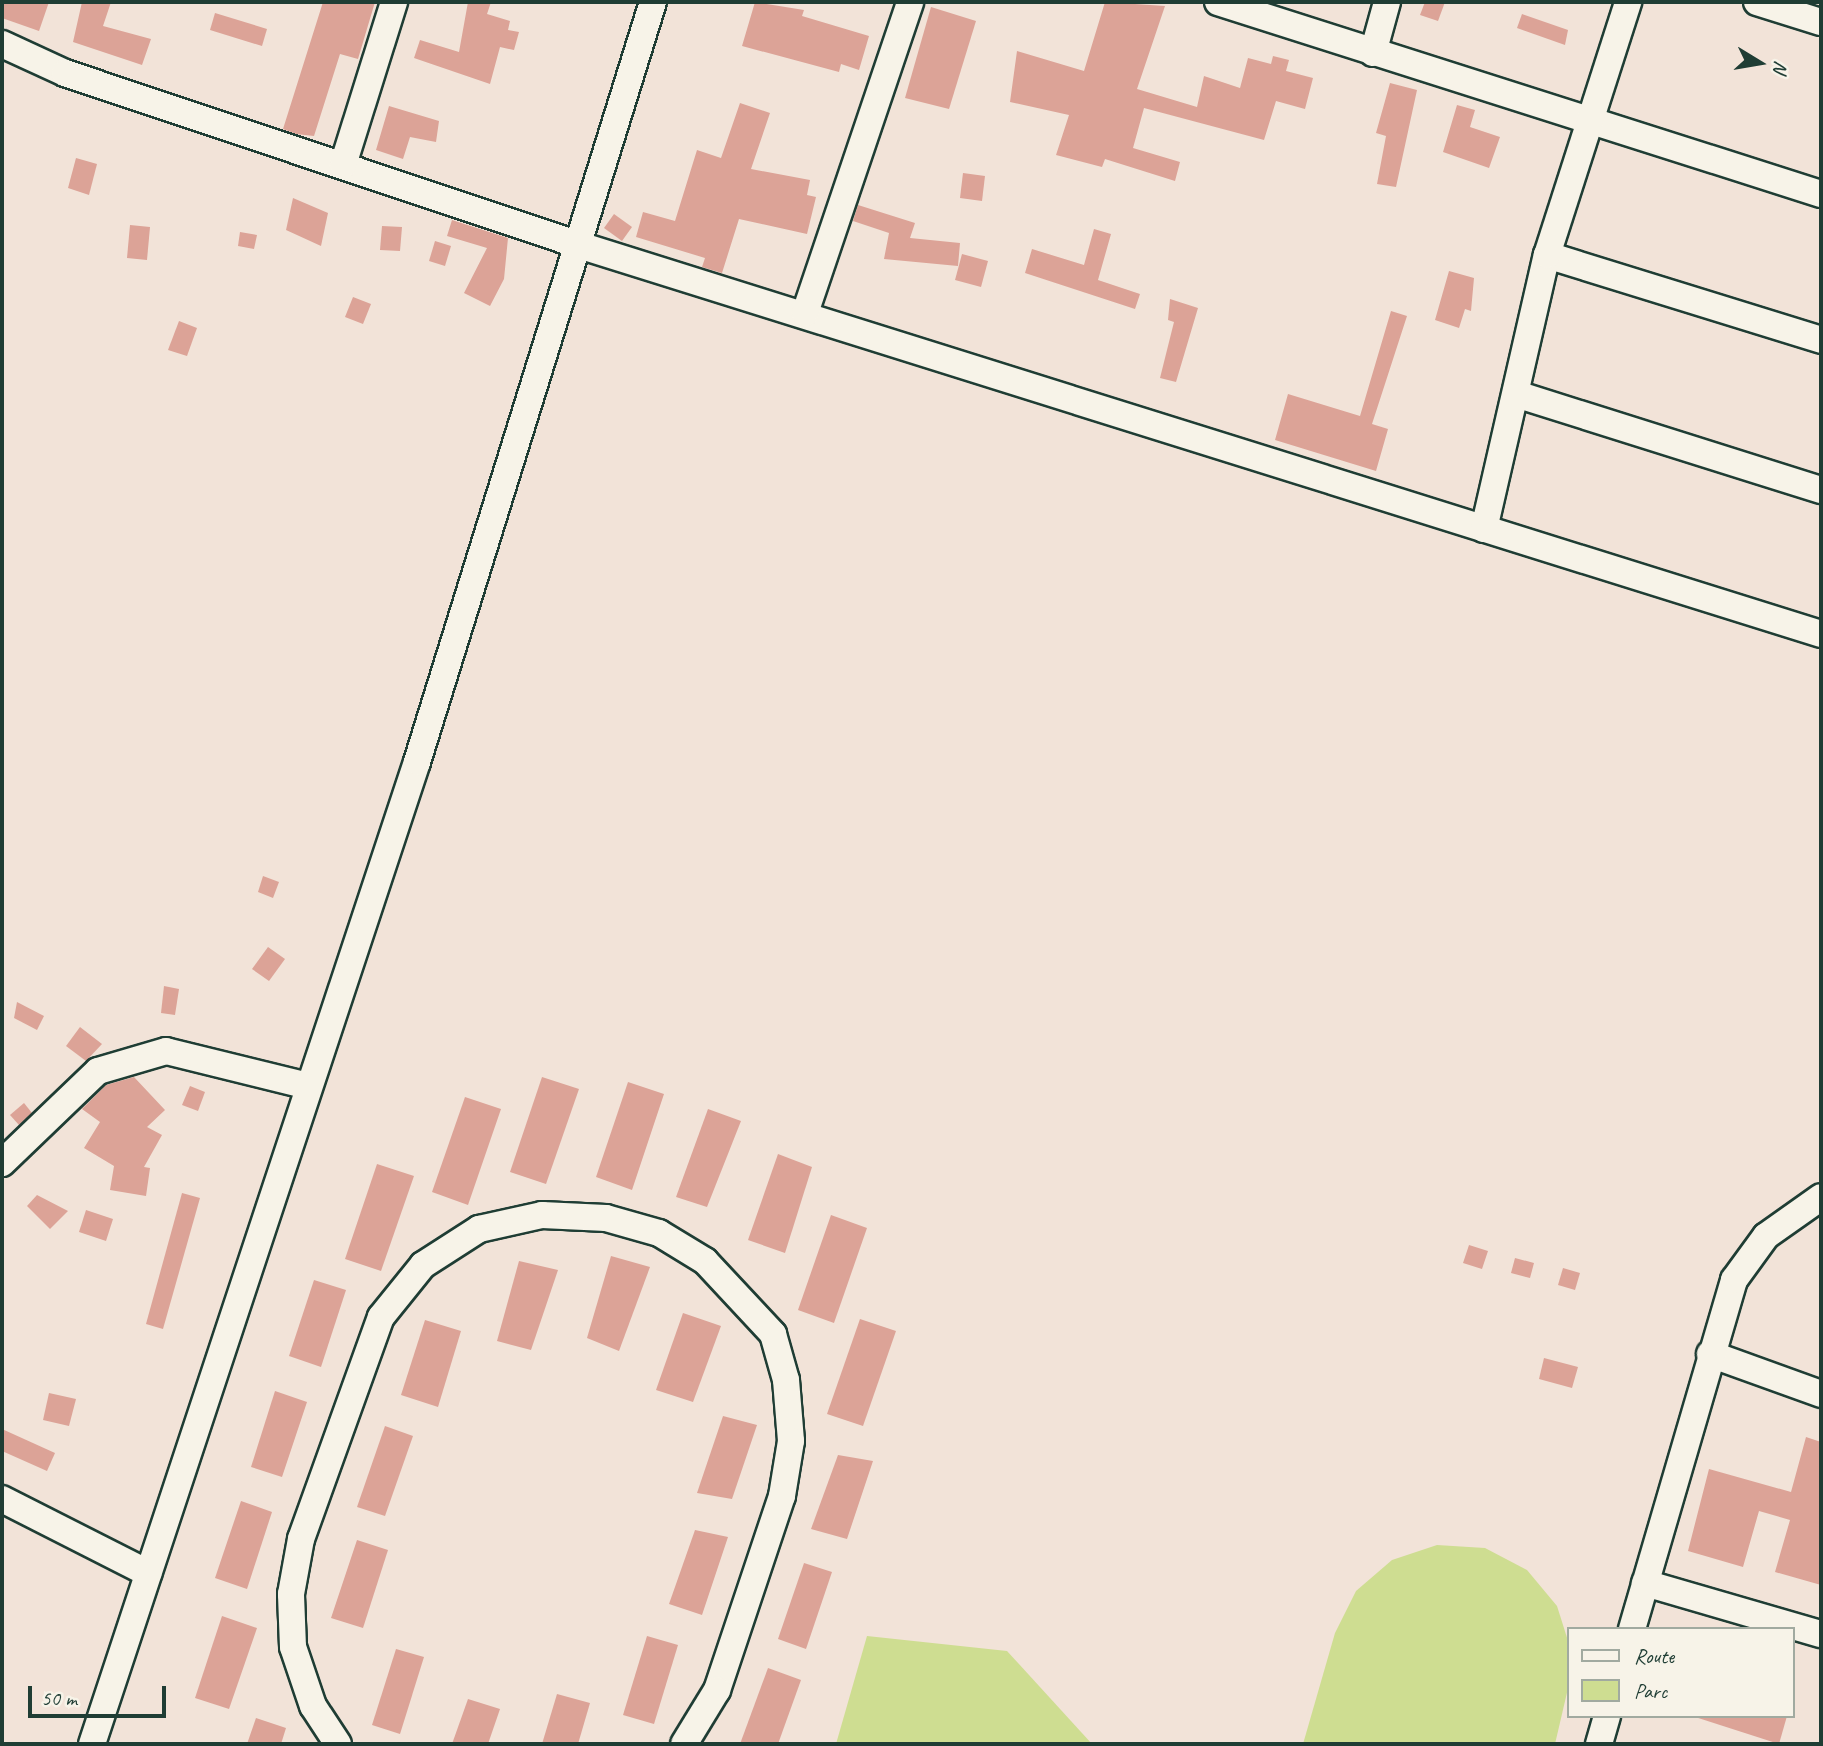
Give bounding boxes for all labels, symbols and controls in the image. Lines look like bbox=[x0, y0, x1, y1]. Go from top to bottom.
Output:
north arrow bbox=[1725, 28, 1795, 98]
text: N bbox=[1768, 59, 1794, 75]
legend bbox=[1568, 1627, 1795, 1718]
text: Route bbox=[1634, 1643, 1674, 1669]
scale bar bbox=[32, 1672, 170, 1716]
text: Parc bbox=[1634, 1678, 1667, 1704]
text: 50 m bbox=[41, 1685, 77, 1711]

